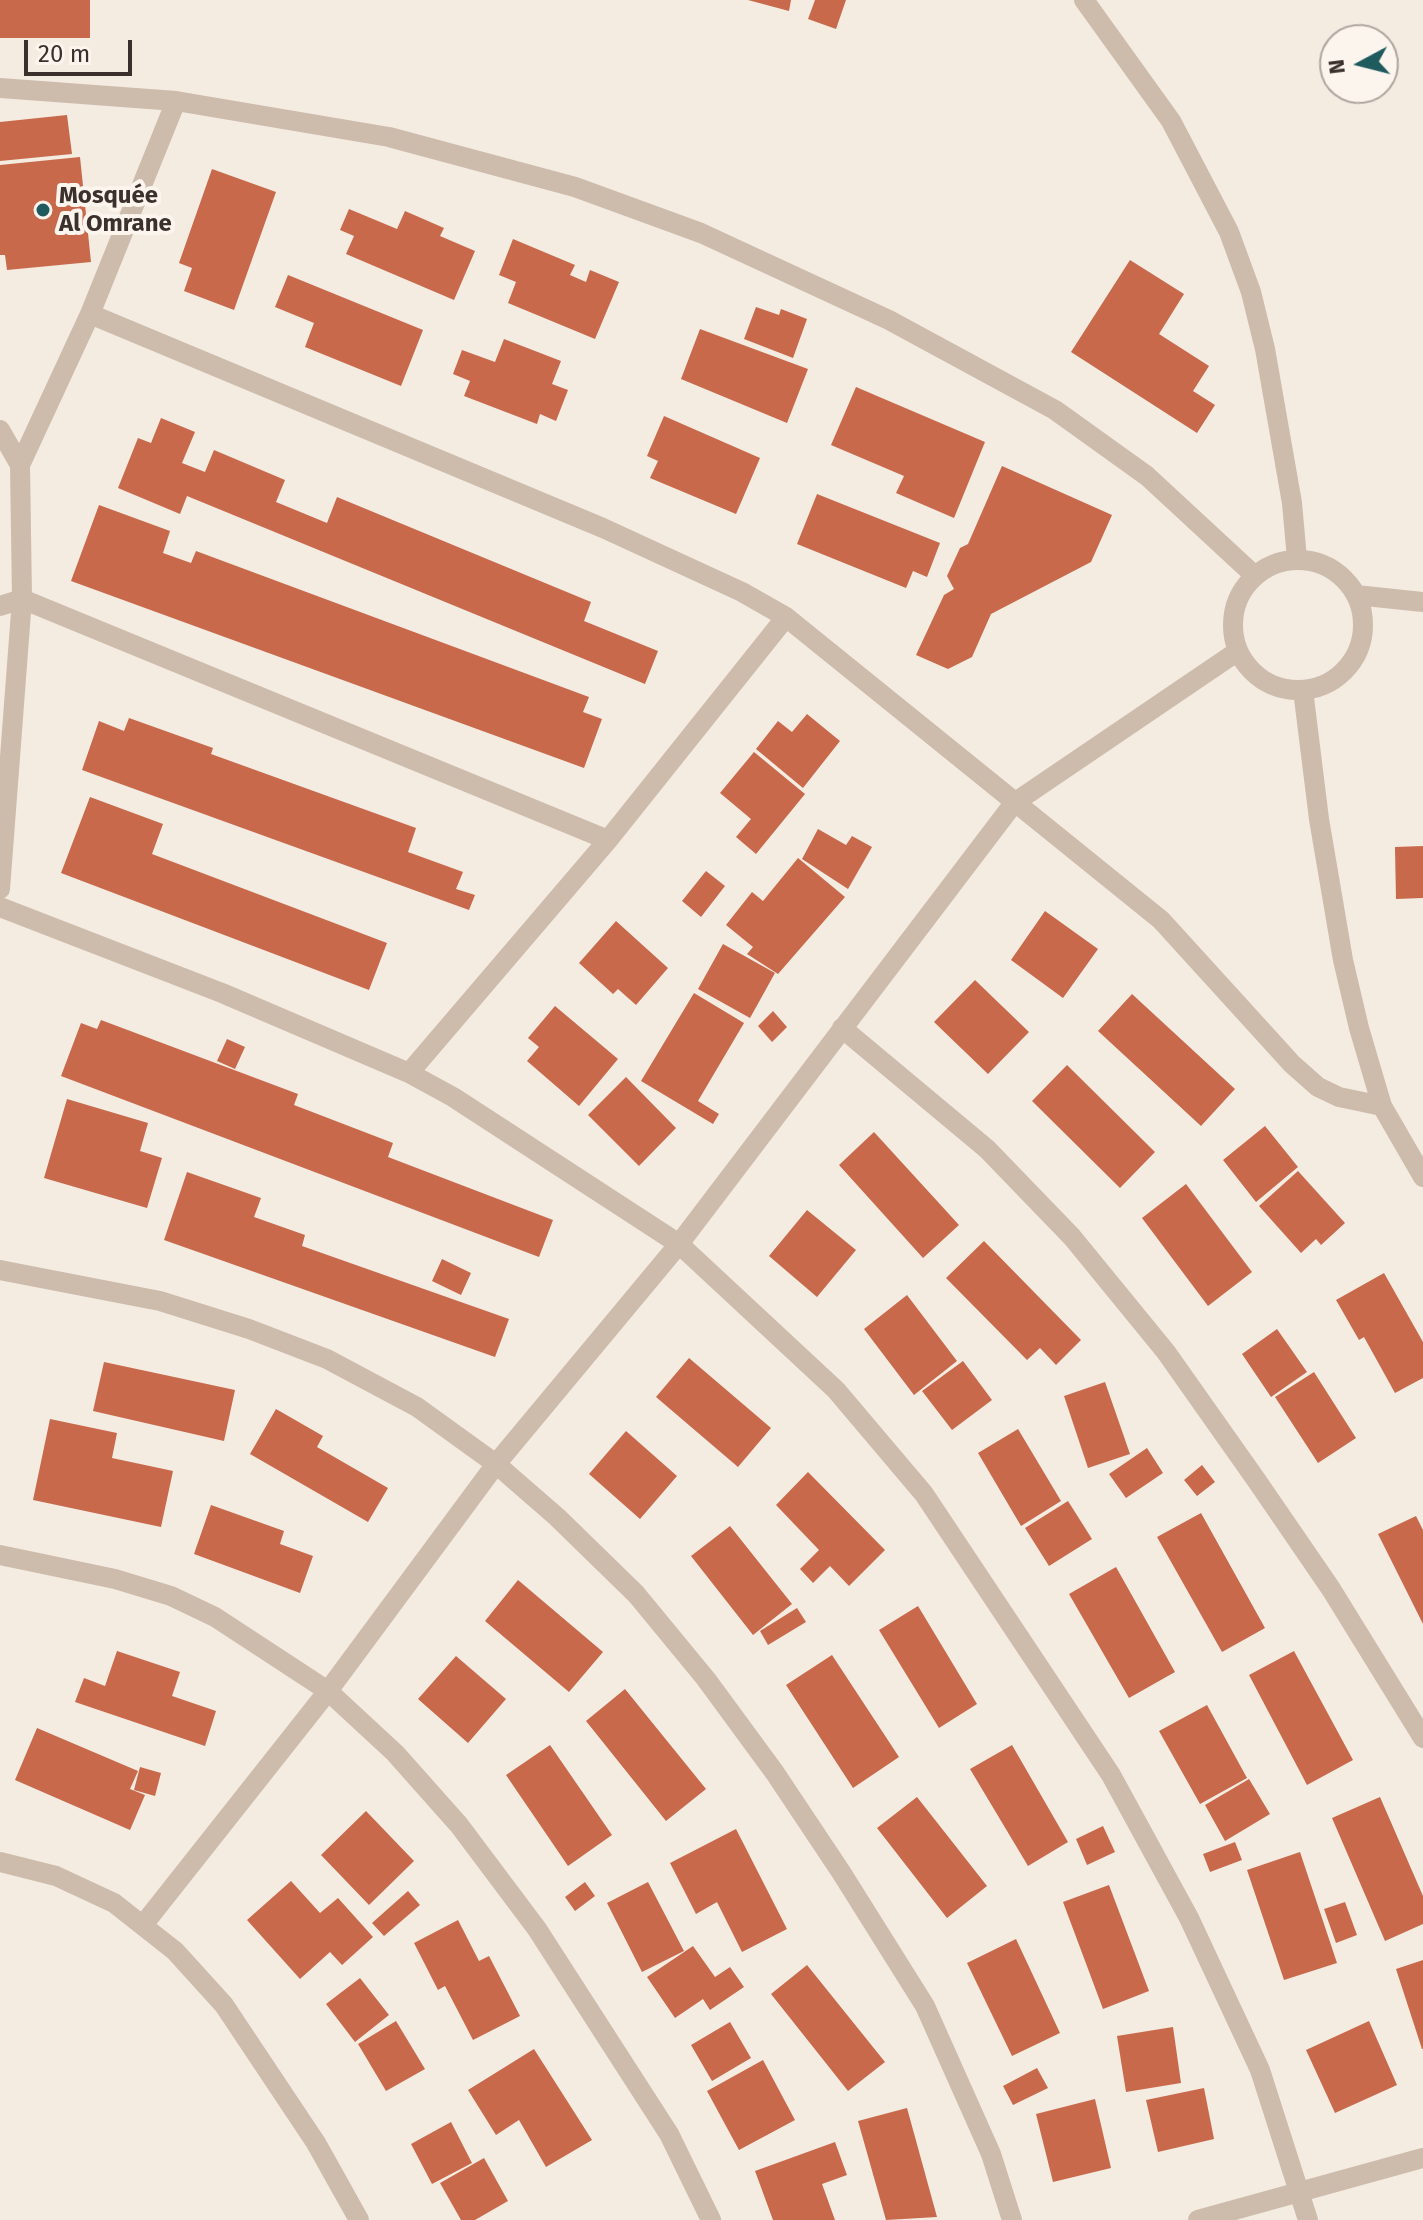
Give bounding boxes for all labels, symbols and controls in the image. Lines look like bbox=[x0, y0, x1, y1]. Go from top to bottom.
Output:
scale bar bbox=[28, 24, 136, 74]
north arrow bbox=[1319, 24, 1399, 104]
text: 20 m bbox=[38, 40, 90, 68]
text: N bbox=[1322, 58, 1351, 76]
place label: Mosquée Al Omrane bbox=[59, 182, 172, 238]
marker: Mosquée Al Omrane bbox=[34, 201, 52, 219]

